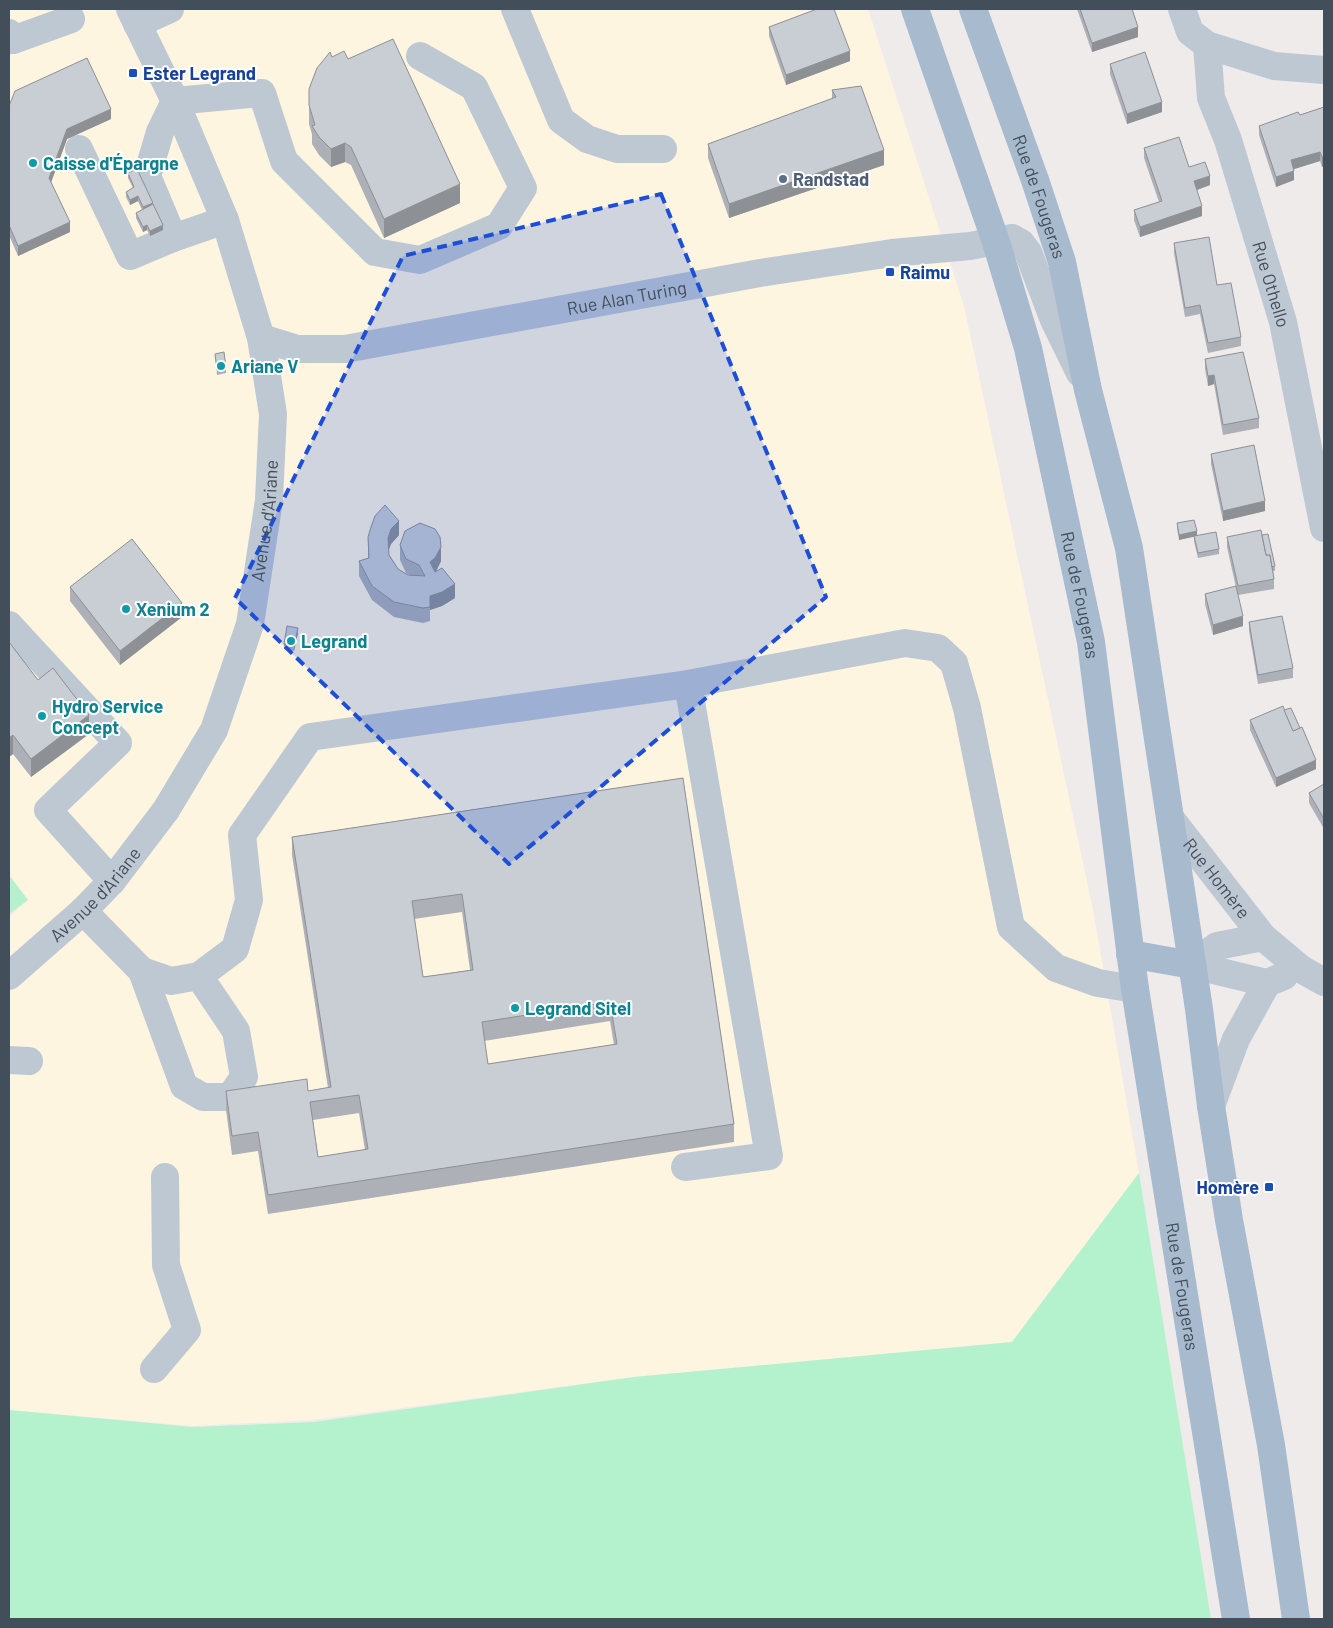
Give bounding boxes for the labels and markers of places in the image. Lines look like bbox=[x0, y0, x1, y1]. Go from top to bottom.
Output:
place label: Ester Legrand bbox=[143, 62, 256, 84]
marker: Ester Legrand bbox=[127, 67, 139, 79]
place label: Caisse d'Épargne bbox=[43, 152, 179, 174]
marker: Caisse d'Épargne bbox=[27, 157, 39, 169]
place label: Randstad bbox=[793, 168, 869, 190]
marker: Randstad bbox=[777, 173, 789, 185]
place label: Raimu bbox=[900, 261, 950, 283]
marker: Raimu bbox=[884, 266, 896, 278]
place label: Ariane V bbox=[231, 355, 298, 377]
marker: Ariane V bbox=[215, 360, 227, 372]
place label: Xenium 2 bbox=[136, 598, 210, 620]
marker: Xenium 2 bbox=[120, 603, 132, 615]
place label: Legrand bbox=[301, 630, 367, 652]
marker: Legrand bbox=[285, 635, 297, 647]
place label: Hydro Service Concept bbox=[52, 695, 163, 738]
marker: Hydro Service Concept bbox=[36, 710, 48, 722]
place label: Legrand Sitel bbox=[525, 997, 631, 1019]
marker: Legrand Sitel bbox=[509, 1002, 521, 1014]
place label: Homère bbox=[1196, 1176, 1259, 1198]
marker: Homère bbox=[1263, 1181, 1275, 1193]

